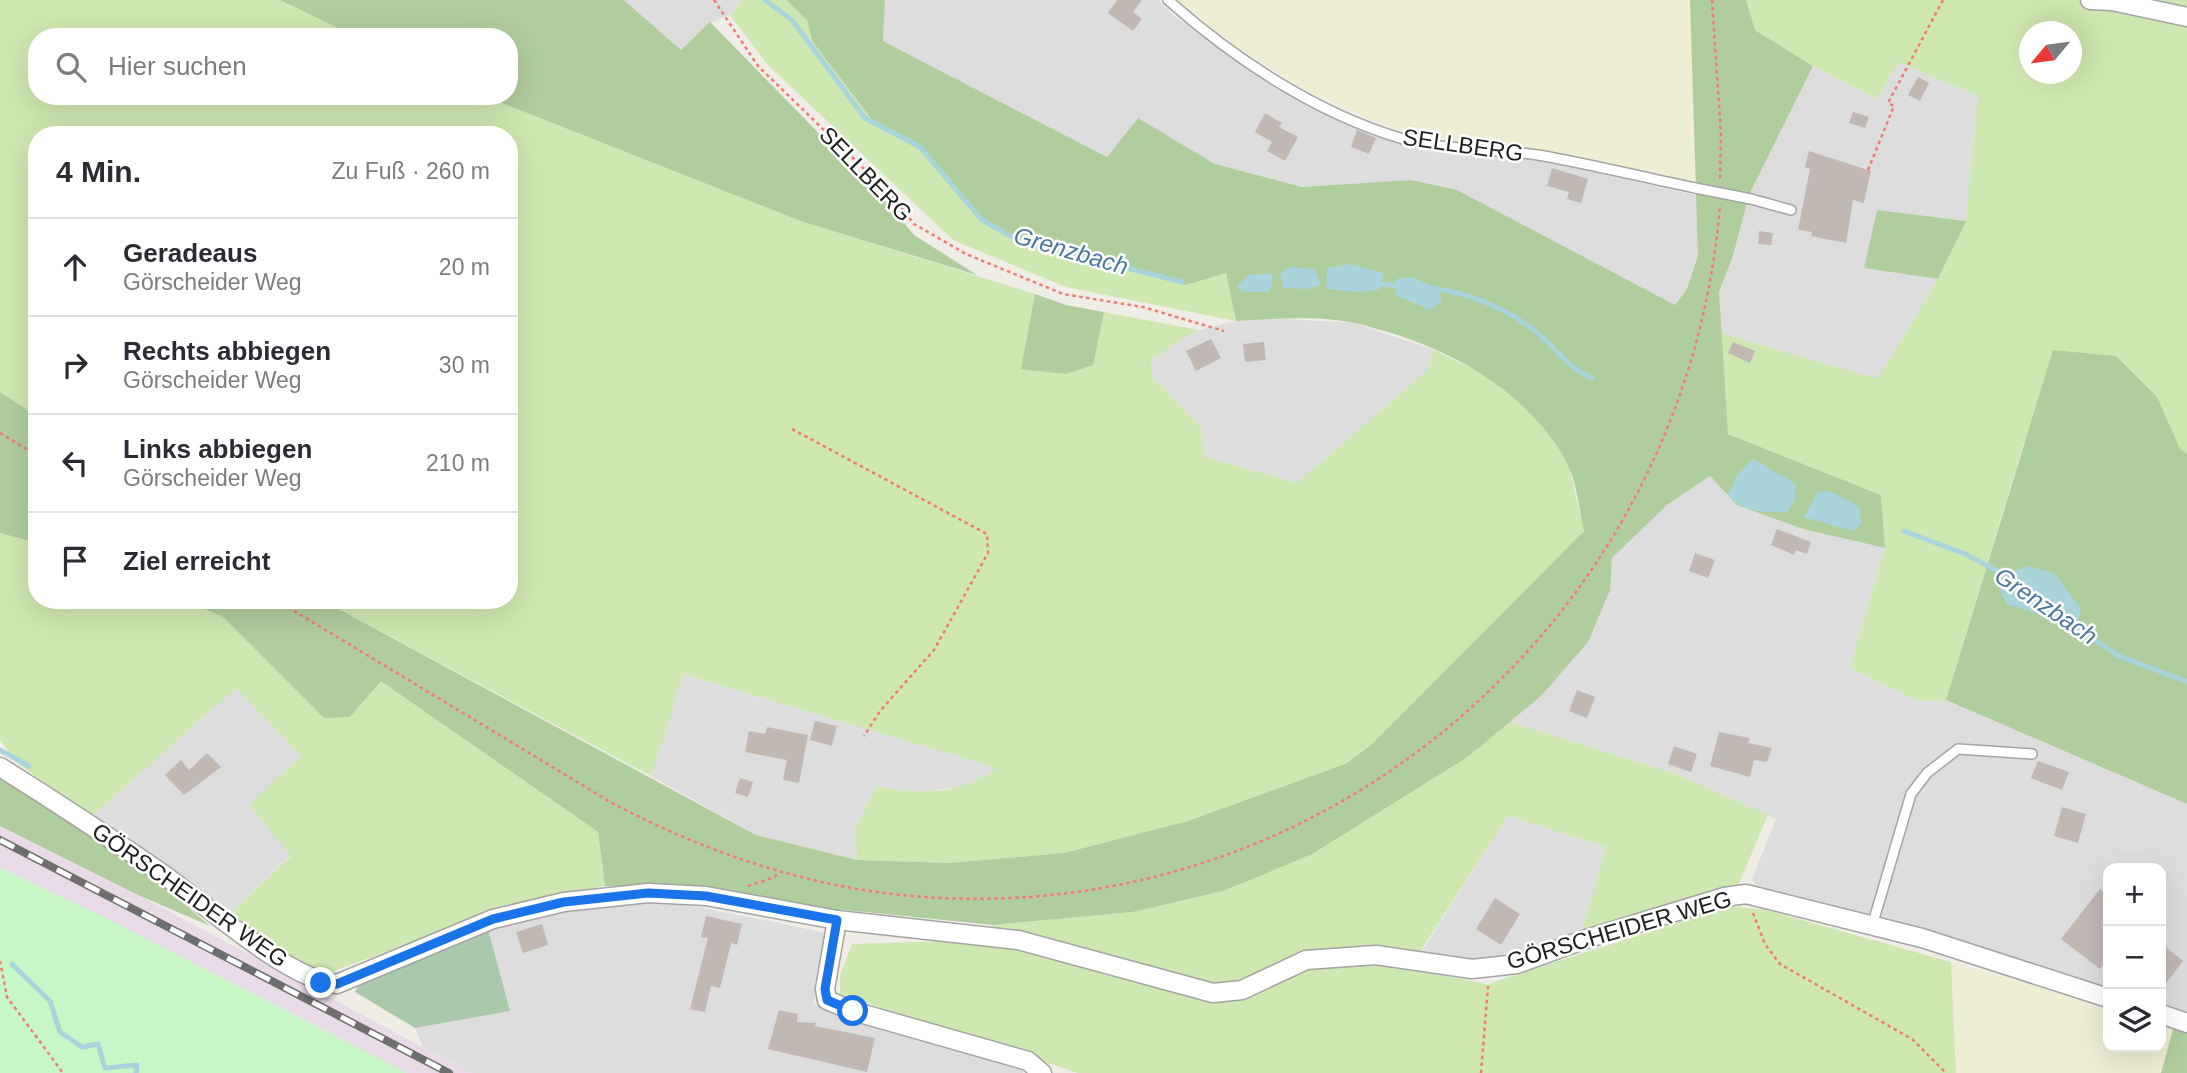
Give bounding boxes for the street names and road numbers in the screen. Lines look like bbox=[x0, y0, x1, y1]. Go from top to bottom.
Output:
street label: SELLBERG bbox=[814, 121, 918, 227]
street label: SELLBERG bbox=[1401, 124, 1525, 166]
street label: GÖRSCHEIDER WEG bbox=[87, 818, 293, 972]
street label: GÖRSCHEIDER WEG bbox=[1504, 885, 1734, 975]

